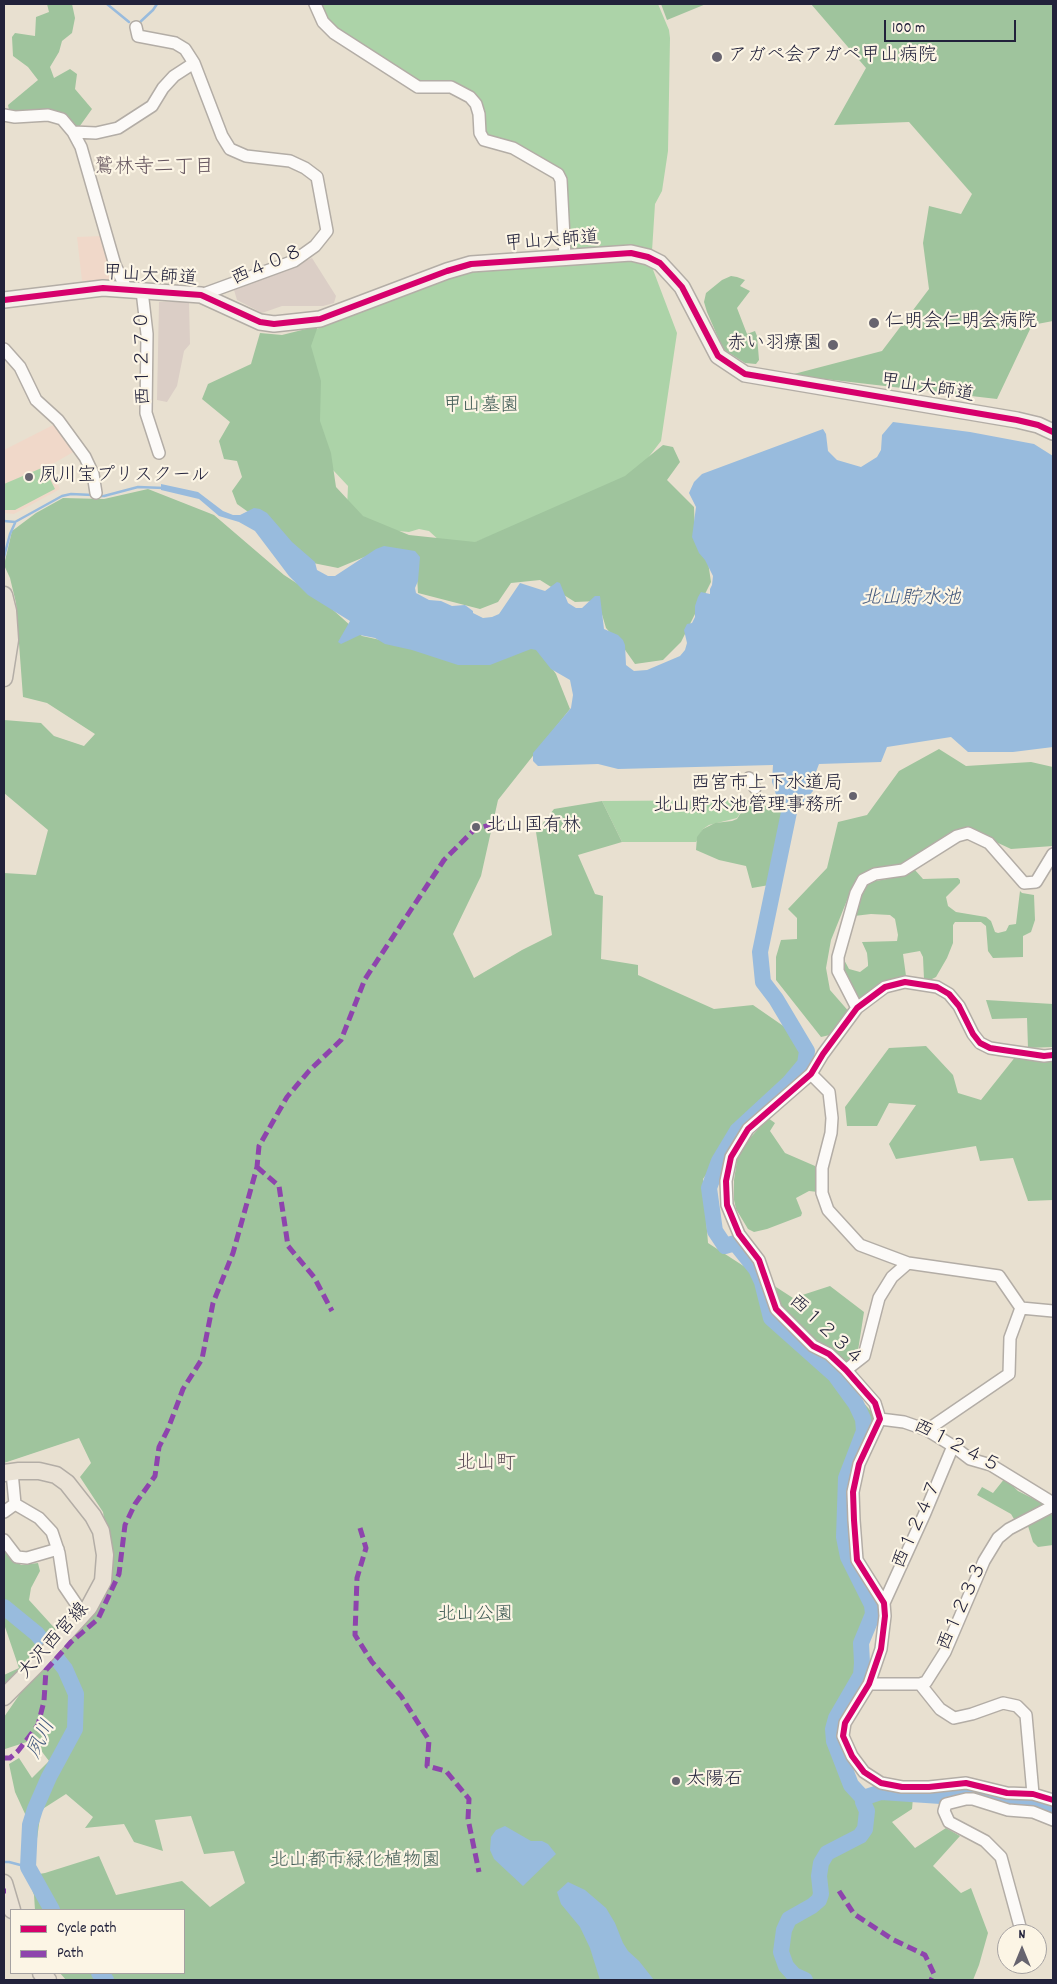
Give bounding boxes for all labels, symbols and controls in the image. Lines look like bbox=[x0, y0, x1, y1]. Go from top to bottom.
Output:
scale bar bbox=[887, 10, 1020, 42]
text: 100 m bbox=[892, 18, 925, 40]
place label: アガペ会アガペ甲山病院 bbox=[728, 46, 937, 68]
marker: アガペ会アガペ甲山病院 bbox=[710, 50, 724, 64]
district label: 鷲林寺二丁目 bbox=[94, 157, 214, 181]
street label: 甲山大師道 bbox=[504, 228, 600, 258]
street label: 西４０８ bbox=[229, 242, 307, 292]
street label: 甲山大師道 bbox=[102, 263, 198, 293]
street label: 西１２７０ bbox=[133, 310, 157, 406]
place label: 仁明会仁明会病院 bbox=[885, 312, 1037, 334]
marker: 仁明会仁明会病院 bbox=[867, 316, 881, 330]
place label: 赤い羽療園 bbox=[727, 334, 822, 356]
marker: 赤い羽療園 bbox=[826, 338, 840, 352]
street label: 甲山大師道 bbox=[878, 371, 976, 409]
park label: 甲山墓園 bbox=[443, 396, 519, 418]
place label: 夙川宝プリスクール bbox=[39, 466, 210, 488]
marker: 夙川宝プリスクール bbox=[23, 471, 35, 483]
water label: 北山貯水池 bbox=[861, 588, 961, 612]
place label: 西宮市上下水道局 北山貯水池管理事務所 bbox=[653, 774, 843, 818]
marker: 西宮市上下水道局 北山貯水池管理事務所 bbox=[847, 790, 859, 802]
place label: 北山国有林 bbox=[486, 816, 581, 838]
marker: 北山国有林 bbox=[470, 821, 482, 833]
street label: 西１２３４ bbox=[782, 1291, 868, 1373]
street label: 西１２４５ bbox=[909, 1416, 1003, 1480]
district label: 北山町 bbox=[456, 1453, 516, 1477]
street label: 西１２４７ bbox=[889, 1477, 949, 1573]
street label: 西１２３３ bbox=[934, 1559, 994, 1655]
street label: 大沢西宮線 bbox=[15, 1599, 95, 1685]
park label: 北山公園 bbox=[437, 1605, 513, 1627]
water label: 夙川 bbox=[23, 1717, 63, 1763]
place label: 太陽石 bbox=[686, 1770, 743, 1792]
marker: 太陽石 bbox=[670, 1775, 682, 1787]
park label: 北山都市緑化植物園 bbox=[270, 1851, 440, 1873]
legend bbox=[10, 1909, 185, 1974]
text: Cycle path bbox=[57, 1918, 116, 1940]
north arrow bbox=[997, 1924, 1047, 1974]
text: N bbox=[1019, 1925, 1025, 1945]
text: Path bbox=[57, 1943, 83, 1965]

